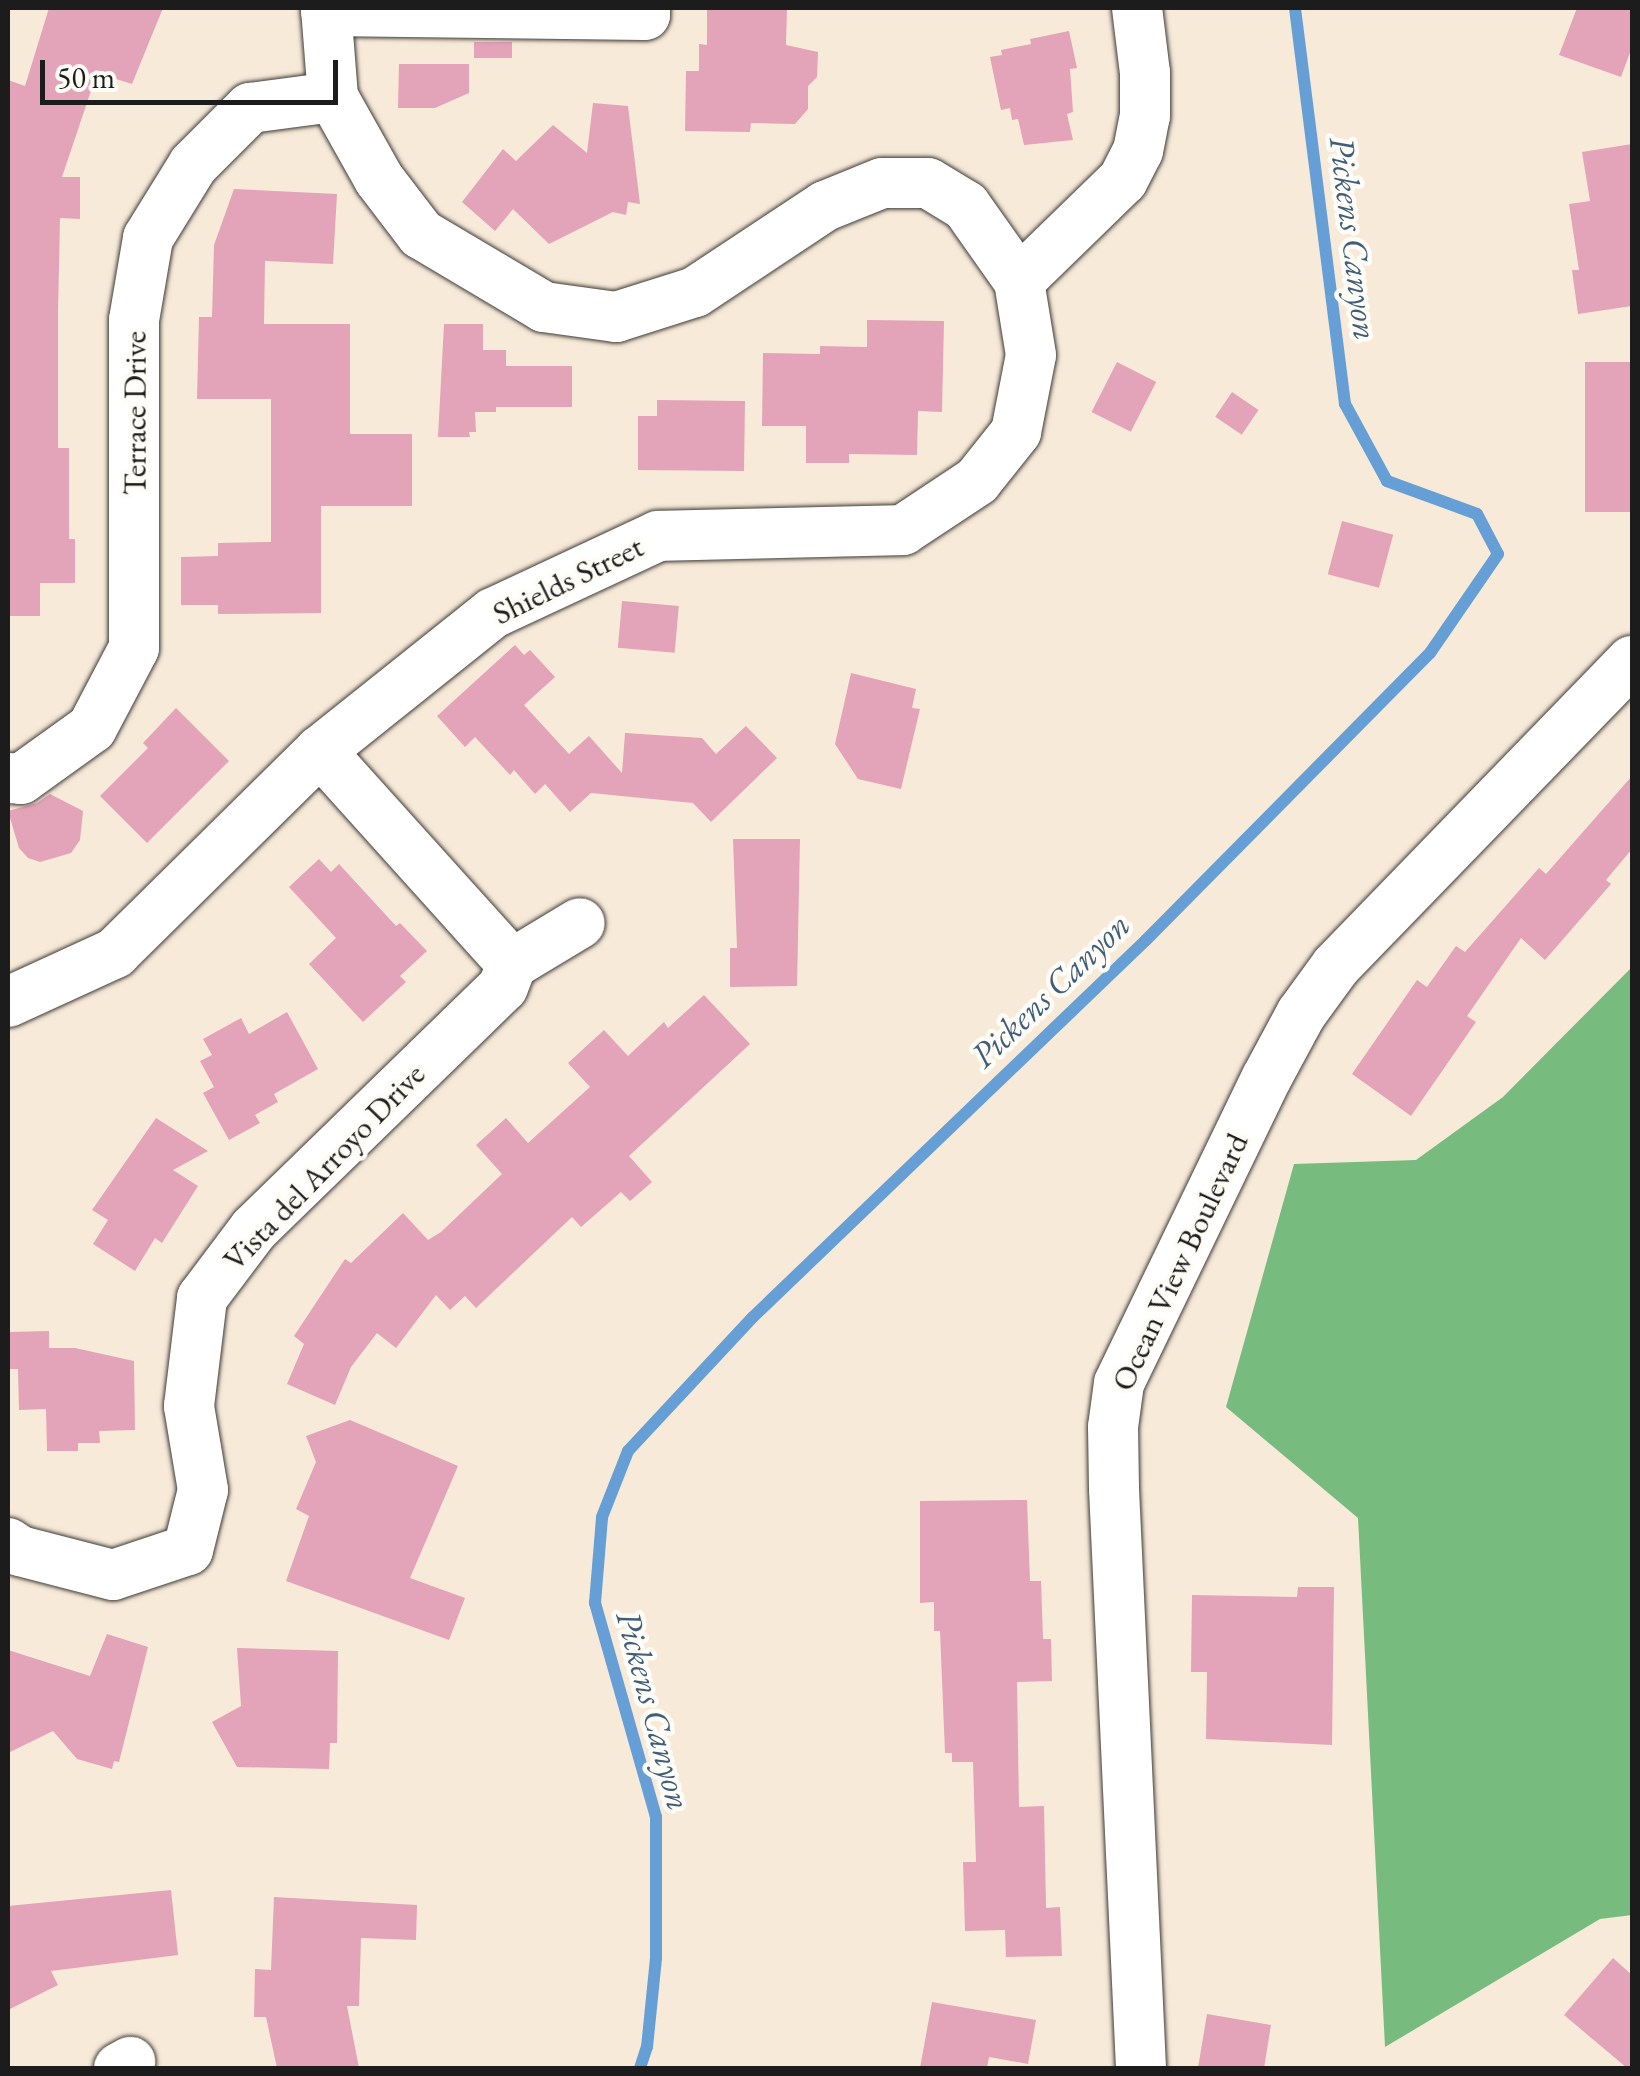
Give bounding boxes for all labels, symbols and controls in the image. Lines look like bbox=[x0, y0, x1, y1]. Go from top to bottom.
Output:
scale bar bbox=[45, 40, 342, 102]
text: 50 m bbox=[57, 58, 115, 97]
water label: Pickens Canyon bbox=[1321, 134, 1387, 342]
street label: Terrace Drive bbox=[116, 331, 154, 495]
street label: Shields Street bbox=[487, 527, 649, 633]
water label: Pickens Canyon bbox=[962, 904, 1138, 1076]
street label: Vista del Arroyo Drive bbox=[215, 1055, 433, 1279]
street label: Ocean View Boulevard bbox=[1104, 1127, 1256, 1397]
water label: Pickens Canyon bbox=[607, 1606, 701, 1814]

